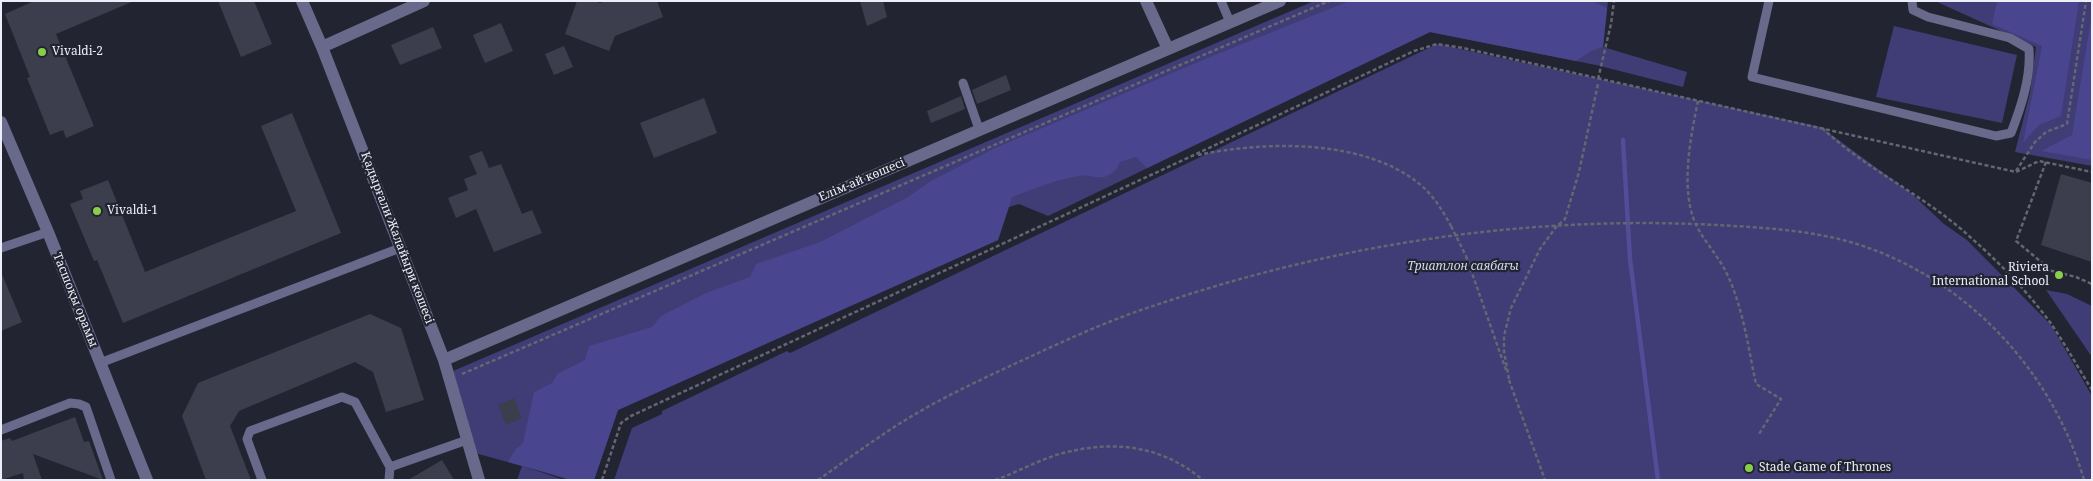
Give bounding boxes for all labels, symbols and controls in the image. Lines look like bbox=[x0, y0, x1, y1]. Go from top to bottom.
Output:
place label: Vivaldi-2 bbox=[52, 45, 103, 59]
marker: Vivaldi-2 bbox=[36, 46, 48, 58]
street label: Қадырғали Жалайыри көшесі bbox=[358, 150, 436, 326]
street label: Елім-ай көшесі bbox=[817, 155, 907, 205]
place label: Vivaldi-1 bbox=[107, 204, 158, 218]
marker: Vivaldi-1 bbox=[91, 205, 103, 217]
street label: Тасшоқы орамы bbox=[50, 251, 100, 349]
park label: Триатлон саябағы bbox=[1407, 260, 1519, 274]
place label: Riviera International School bbox=[1932, 261, 2049, 289]
marker: Riviera International School bbox=[2053, 269, 2065, 281]
place label: Stade Game of Thrones bbox=[1759, 461, 1891, 475]
marker: Stade Game of Thrones bbox=[1743, 462, 1755, 474]

